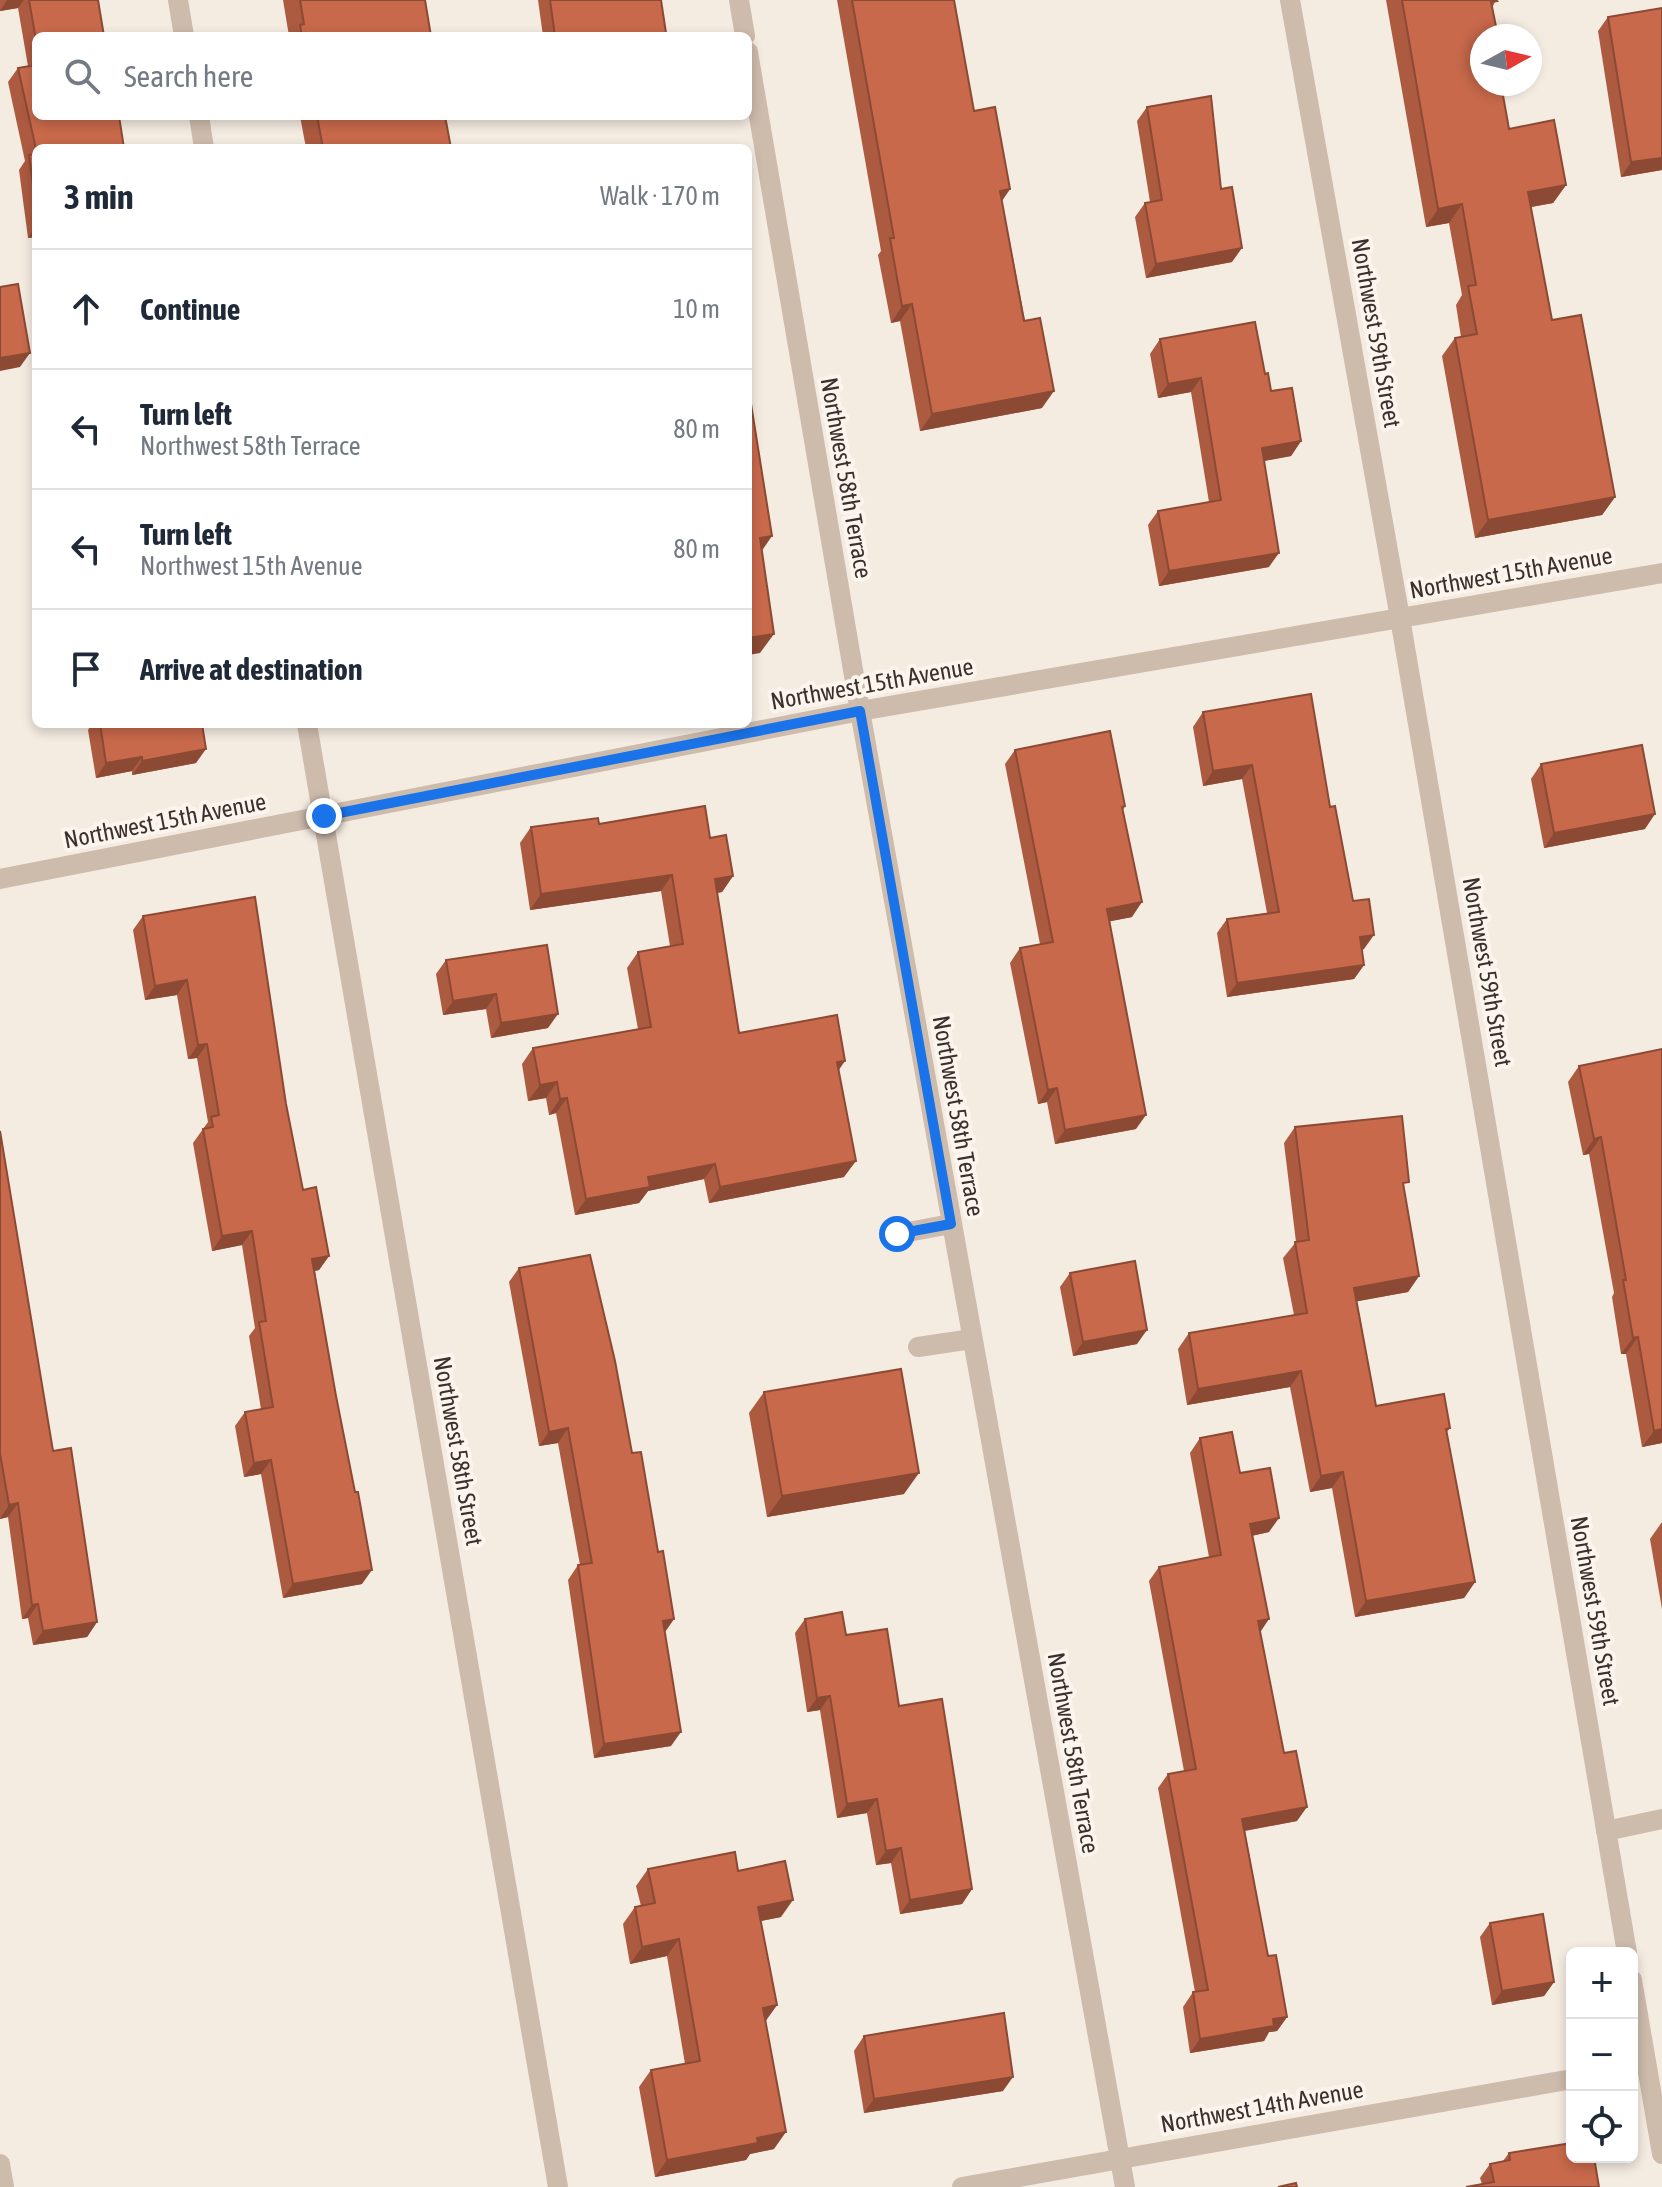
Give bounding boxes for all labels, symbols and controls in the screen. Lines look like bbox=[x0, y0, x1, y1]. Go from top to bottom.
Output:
north arrow bbox=[1470, 24, 1542, 96]
search box bbox=[32, 32, 752, 120]
icon: search bbox=[60, 54, 104, 98]
text: Search here bbox=[124, 59, 253, 93]
text: 3 min bbox=[64, 177, 133, 216]
text: Walk · 170 m bbox=[600, 181, 720, 211]
street label: Northwest 59th Street bbox=[1347, 236, 1406, 430]
icon: ahead bbox=[64, 287, 108, 331]
text: Continue bbox=[140, 292, 240, 326]
text: 10 m bbox=[673, 294, 720, 324]
street label: Northwest 58th Terrace bbox=[816, 375, 877, 580]
text: Turn left bbox=[140, 397, 232, 431]
icon: left bbox=[64, 407, 108, 451]
text: 80 m bbox=[673, 414, 720, 444]
text: Northwest 58th Terrace bbox=[140, 431, 360, 461]
text: Turn left bbox=[140, 517, 232, 551]
icon: left bbox=[64, 527, 108, 571]
text: 80 m bbox=[673, 534, 720, 564]
street label: Northwest 15th Avenue bbox=[1407, 541, 1614, 604]
text: Northwest 15th Avenue bbox=[140, 551, 362, 581]
icon: arrive bbox=[64, 647, 108, 691]
text: Arrive at destination bbox=[140, 652, 362, 686]
street label: Northwest 15th Avenue bbox=[768, 652, 975, 715]
street label: Northwest 15th Avenue bbox=[62, 788, 268, 853]
route end bbox=[306, 798, 342, 834]
street label: Northwest 59th Street bbox=[1458, 875, 1517, 1069]
street label: Northwest 58th Terrace bbox=[928, 1013, 989, 1218]
route start bbox=[879, 1216, 915, 1252]
street label: Northwest 58th Street bbox=[429, 1354, 488, 1548]
street label: Northwest 59th Street bbox=[1566, 1514, 1625, 1708]
street label: Northwest 58th Terrace bbox=[1043, 1650, 1104, 1855]
map controls bbox=[1566, 1947, 1638, 2163]
button: + bbox=[1566, 1947, 1638, 2019]
button: − bbox=[1566, 2019, 1638, 2091]
street label: Northwest 14th Avenue bbox=[1158, 2075, 1365, 2138]
button: locate bbox=[1566, 2091, 1638, 2163]

